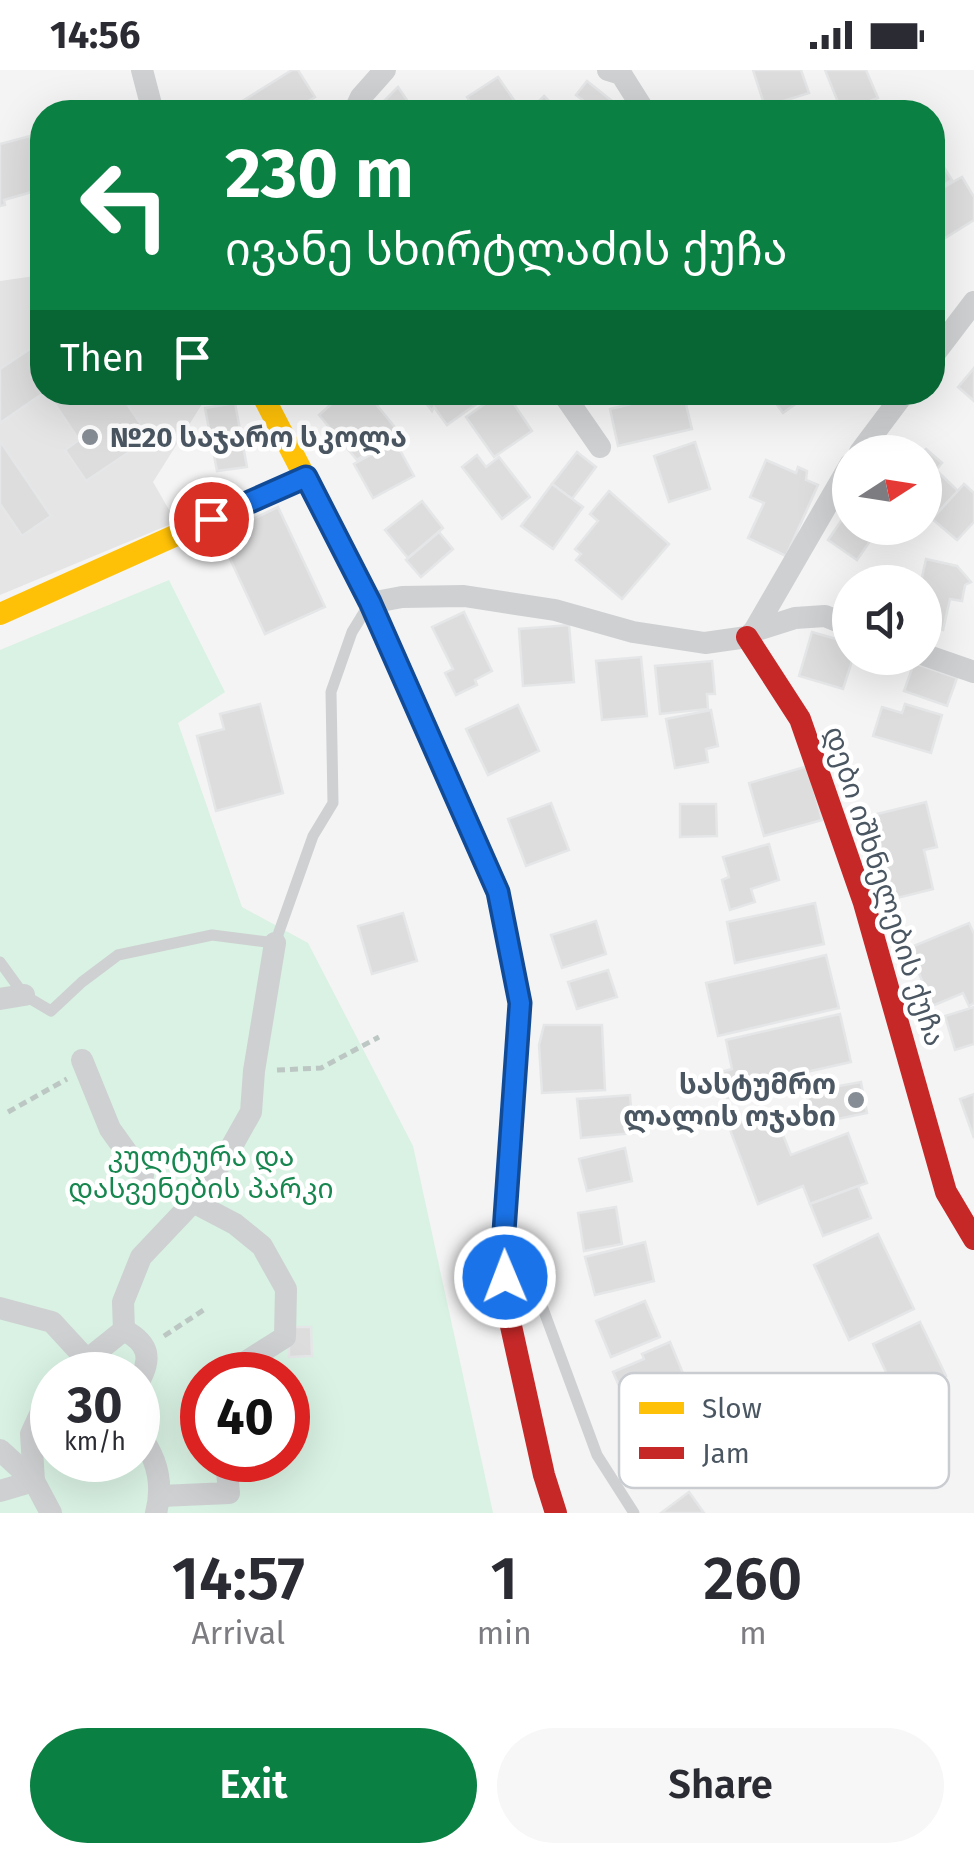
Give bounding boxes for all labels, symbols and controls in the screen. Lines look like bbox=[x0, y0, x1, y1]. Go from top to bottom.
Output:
text: 14:56 bbox=[50, 12, 140, 58]
text: 230 m bbox=[225, 132, 414, 216]
icon: left bbox=[60, 140, 190, 270]
text: ივანე სხირტლაძის ქუჩა bbox=[225, 223, 787, 277]
icon: arrive bbox=[165, 330, 220, 385]
text: Then bbox=[60, 335, 145, 381]
place label: №20 საჯარო სკოლა bbox=[110, 421, 407, 455]
marker: №20 საჯარო სკოლა bbox=[79, 426, 101, 448]
north arrow bbox=[832, 435, 942, 545]
map controls bbox=[832, 435, 942, 675]
pin bbox=[169, 477, 254, 562]
icon: arrive bbox=[184, 492, 239, 547]
button: sound bbox=[832, 565, 942, 675]
street label: დები იშხნელების ქუჩა bbox=[817, 722, 952, 1050]
place label: სასტუმრო ლალის ოჯახი bbox=[623, 1068, 836, 1134]
marker: სასტუმრო ლალის ოჯახი bbox=[845, 1089, 867, 1111]
park label: კულტურა და დასვენების პარკი bbox=[68, 1140, 334, 1205]
position arrow bbox=[453, 1225, 557, 1329]
speed limit sign: 40 bbox=[180, 1352, 310, 1482]
legend bbox=[619, 1373, 949, 1488]
text: 30 bbox=[67, 1375, 123, 1435]
text: Slow bbox=[702, 1392, 762, 1425]
text: km/h bbox=[64, 1427, 126, 1457]
text: Jam bbox=[702, 1437, 750, 1470]
text: 14:57 bbox=[172, 1543, 305, 1615]
text: 1 bbox=[491, 1543, 518, 1615]
text: 260 bbox=[704, 1543, 802, 1615]
text: Arrival bbox=[191, 1614, 285, 1652]
text: min bbox=[477, 1614, 532, 1652]
text: m bbox=[739, 1614, 767, 1652]
button: Exit bbox=[30, 1728, 477, 1843]
button: Share bbox=[497, 1728, 944, 1843]

